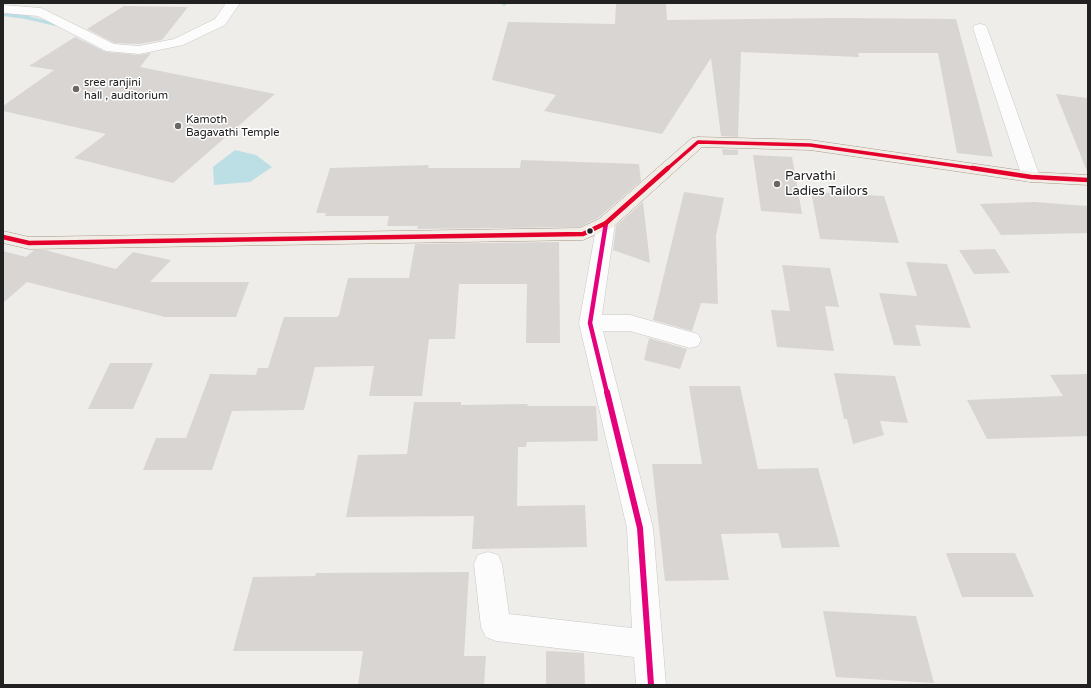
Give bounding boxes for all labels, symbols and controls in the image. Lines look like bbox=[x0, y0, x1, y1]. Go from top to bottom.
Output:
place label: sree ranjini hall , auditorium bbox=[84, 76, 168, 102]
marker: sree ranjini hall , auditorium bbox=[71, 84, 81, 94]
place label: Kamoth Bagavathi Temple bbox=[186, 113, 279, 139]
marker: Kamoth Bagavathi Temple bbox=[173, 121, 183, 131]
place label: Parvathi Ladies Tailors bbox=[785, 169, 868, 200]
marker: Parvathi Ladies Tailors bbox=[772, 179, 782, 189]
unlabelled marker bbox=[585, 226, 595, 236]

